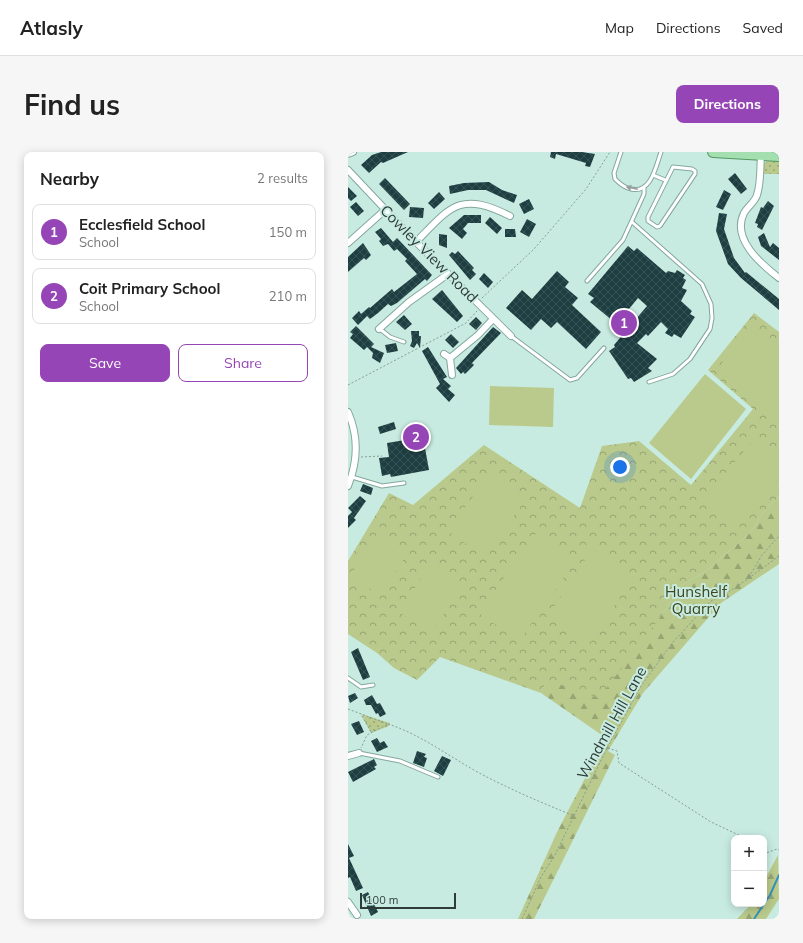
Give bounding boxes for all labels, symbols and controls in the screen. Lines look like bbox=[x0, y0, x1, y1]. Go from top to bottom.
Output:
text: Atlasly bbox=[20, 16, 83, 40]
text: Map bbox=[605, 19, 634, 37]
text: Directions bbox=[656, 19, 721, 37]
text: Saved bbox=[743, 19, 783, 37]
button: Directions bbox=[676, 85, 779, 123]
text: Find us bbox=[24, 87, 120, 122]
text: Nearby bbox=[40, 168, 99, 189]
text: 2 results bbox=[257, 170, 308, 186]
one-way arrow bbox=[626, 185, 639, 191]
street label: Cowley View Road bbox=[376, 201, 482, 307]
text: Ecclesfield School bbox=[79, 215, 205, 234]
text: 1 bbox=[50, 224, 58, 240]
text: 150 m bbox=[269, 224, 307, 240]
text: School bbox=[79, 234, 119, 250]
text: Coit Primary School bbox=[79, 279, 220, 298]
text: 2 bbox=[50, 288, 58, 304]
text: 210 m bbox=[269, 288, 307, 304]
text: School bbox=[79, 298, 119, 314]
pin: 1 bbox=[611, 308, 637, 338]
button: Save bbox=[40, 344, 170, 382]
button: Share bbox=[178, 344, 308, 382]
pin: 2 bbox=[403, 422, 429, 452]
your location bbox=[610, 457, 630, 477]
park label: Hunshelf Quarry bbox=[665, 582, 728, 618]
street label: Windmill Hill Lane bbox=[573, 663, 650, 782]
map controls bbox=[731, 835, 767, 907]
button: + bbox=[731, 835, 767, 871]
button: − bbox=[731, 871, 767, 907]
scale bar bbox=[360, 891, 456, 910]
text: 100 m bbox=[366, 893, 398, 907]

